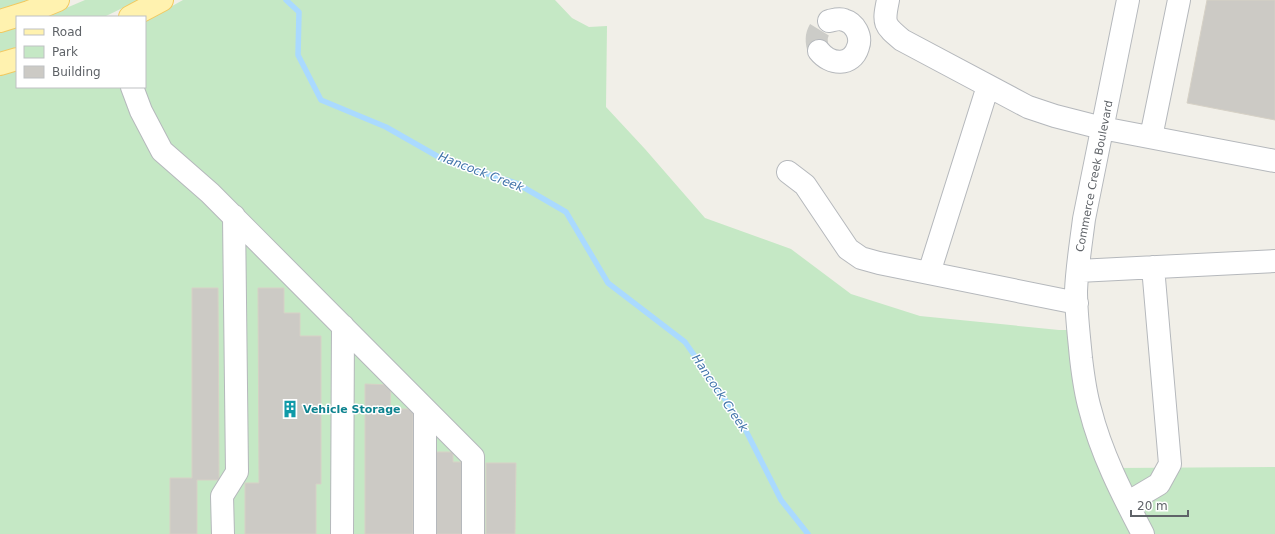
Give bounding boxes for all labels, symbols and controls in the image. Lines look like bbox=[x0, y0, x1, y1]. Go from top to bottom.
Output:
legend bbox=[16, 16, 146, 88]
text: Road bbox=[52, 25, 82, 39]
text: Park bbox=[52, 45, 78, 59]
text: Building bbox=[52, 65, 101, 79]
street label: Commerce Creek Boulevard bbox=[1073, 99, 1116, 253]
water label: Hancock Creek bbox=[436, 149, 527, 195]
water label: Hancock Creek bbox=[689, 352, 752, 435]
building icon: Vehicle Storage bbox=[280, 399, 300, 419]
place label: Vehicle Storage bbox=[303, 403, 400, 416]
scale bar bbox=[1131, 492, 1188, 518]
text: 20 m bbox=[1137, 499, 1168, 513]

